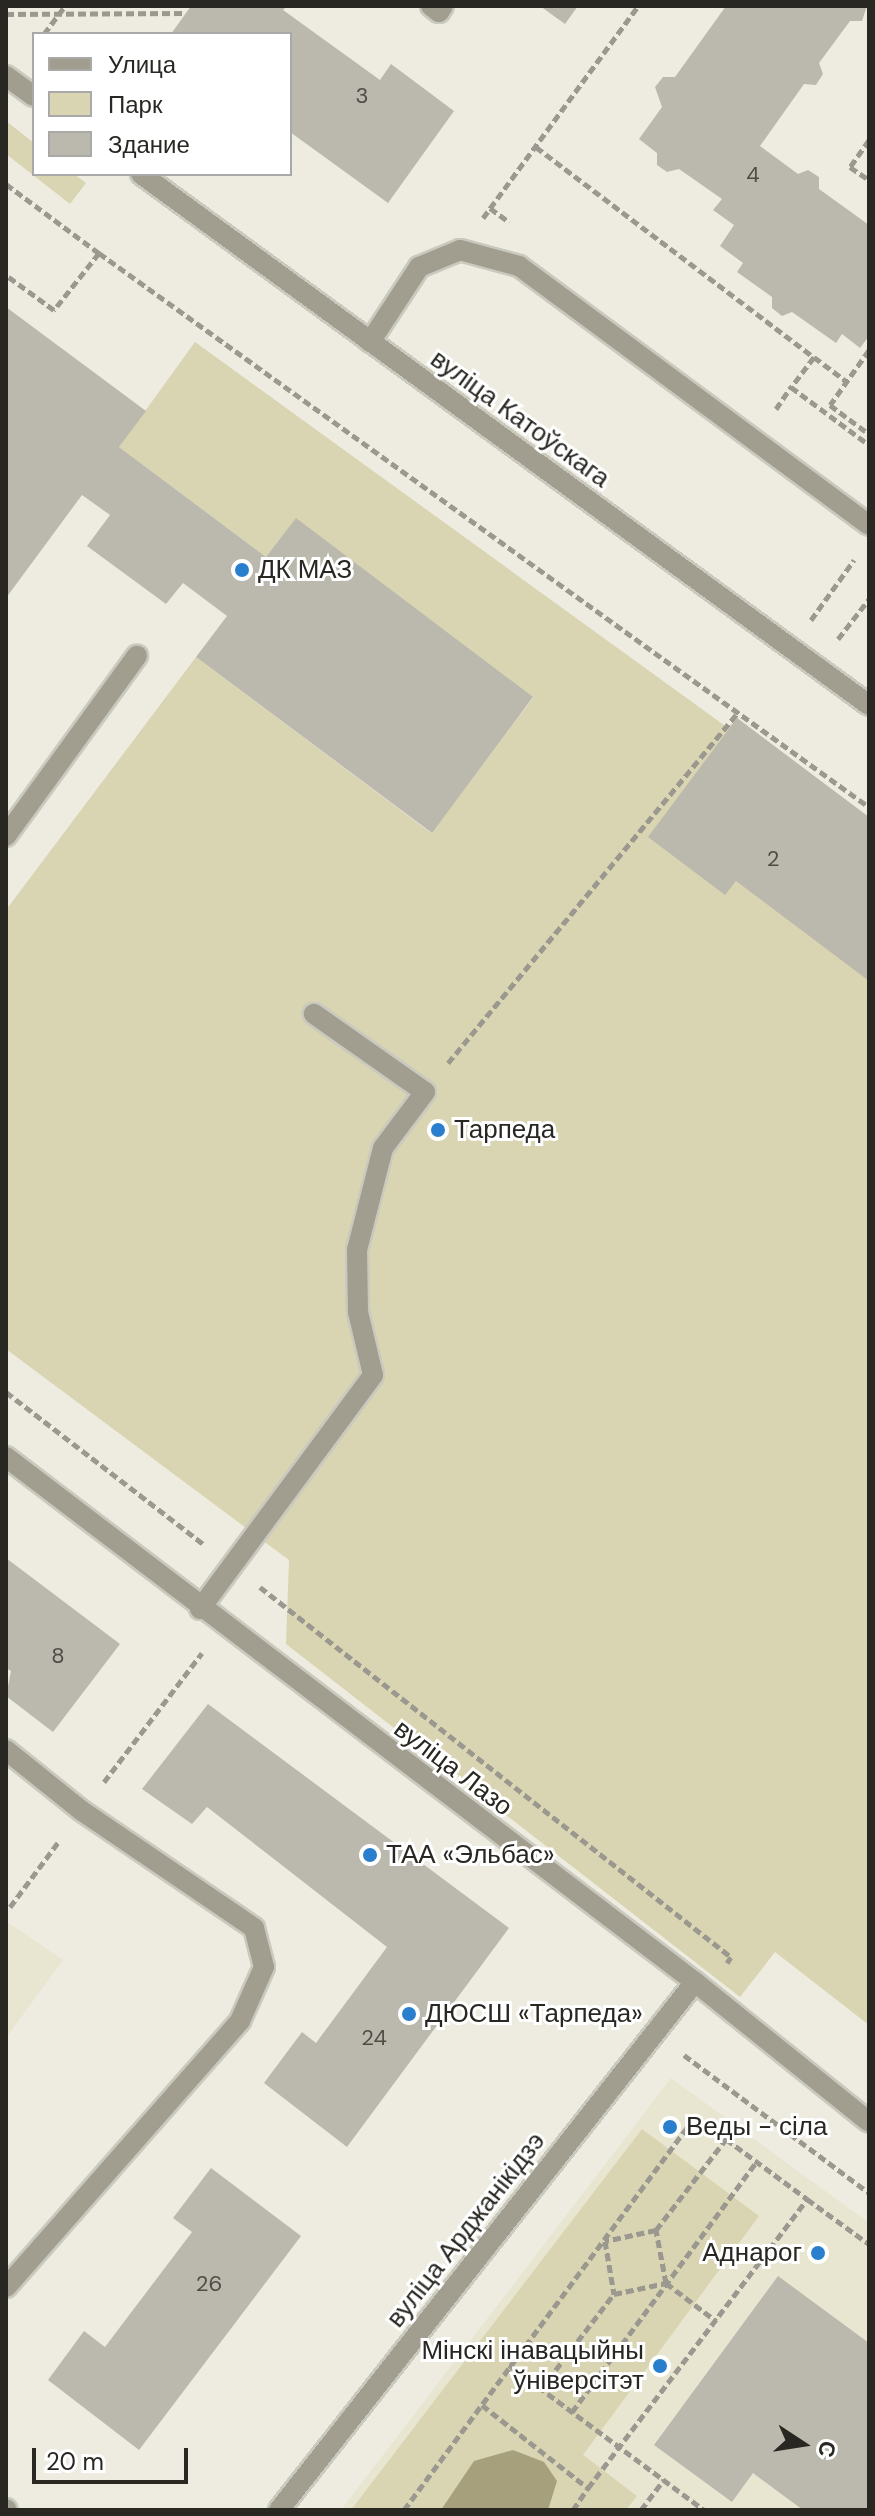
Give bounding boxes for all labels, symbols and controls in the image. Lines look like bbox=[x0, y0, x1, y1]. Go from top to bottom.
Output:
legend bbox=[32, 32, 292, 176]
text: Улица bbox=[108, 49, 176, 80]
house number: 3 bbox=[355, 83, 369, 109]
text: Парк bbox=[108, 89, 162, 120]
text: Здание bbox=[108, 129, 190, 160]
house number: 4 bbox=[746, 162, 760, 188]
street label: вуліца Катоўскага bbox=[424, 344, 616, 494]
place label: ДК МАЗ bbox=[258, 554, 352, 586]
marker: ДК МАЗ bbox=[233, 561, 251, 579]
house number: 2 bbox=[767, 846, 779, 872]
place label: Тарпеда bbox=[454, 1114, 555, 1146]
marker: Тарпеда bbox=[429, 1121, 447, 1139]
house number: 8 bbox=[51, 1643, 65, 1669]
street label: вуліца Лазо bbox=[388, 1713, 518, 1823]
place label: ТАА «Эльбас» bbox=[386, 1839, 554, 1871]
marker: ТАА «Эльбас» bbox=[361, 1846, 379, 1864]
place label: ДЮСШ «Тарпеда» bbox=[425, 1998, 643, 2030]
marker: ДЮСШ «Тарпеда» bbox=[400, 2005, 418, 2023]
house number: 24 bbox=[361, 2025, 387, 2051]
place label: Веды - сіла bbox=[686, 2111, 827, 2143]
marker: Веды - сіла bbox=[661, 2118, 679, 2136]
street label: вуліца Арджанікідзэ bbox=[380, 2126, 552, 2334]
place label: Аднарог bbox=[702, 2237, 802, 2269]
marker: Аднарог bbox=[809, 2244, 827, 2262]
house number: 26 bbox=[196, 2271, 222, 2297]
place label: Мінскі інавацыйны ўніверсітэт bbox=[421, 2335, 644, 2396]
marker: Мінскі інавацыйны ўніверсітэт bbox=[651, 2357, 669, 2375]
north arrow bbox=[763, 2404, 843, 2484]
scale bar bbox=[36, 2432, 192, 2482]
text: С bbox=[811, 2438, 843, 2460]
text: 20 m bbox=[46, 2446, 104, 2477]

